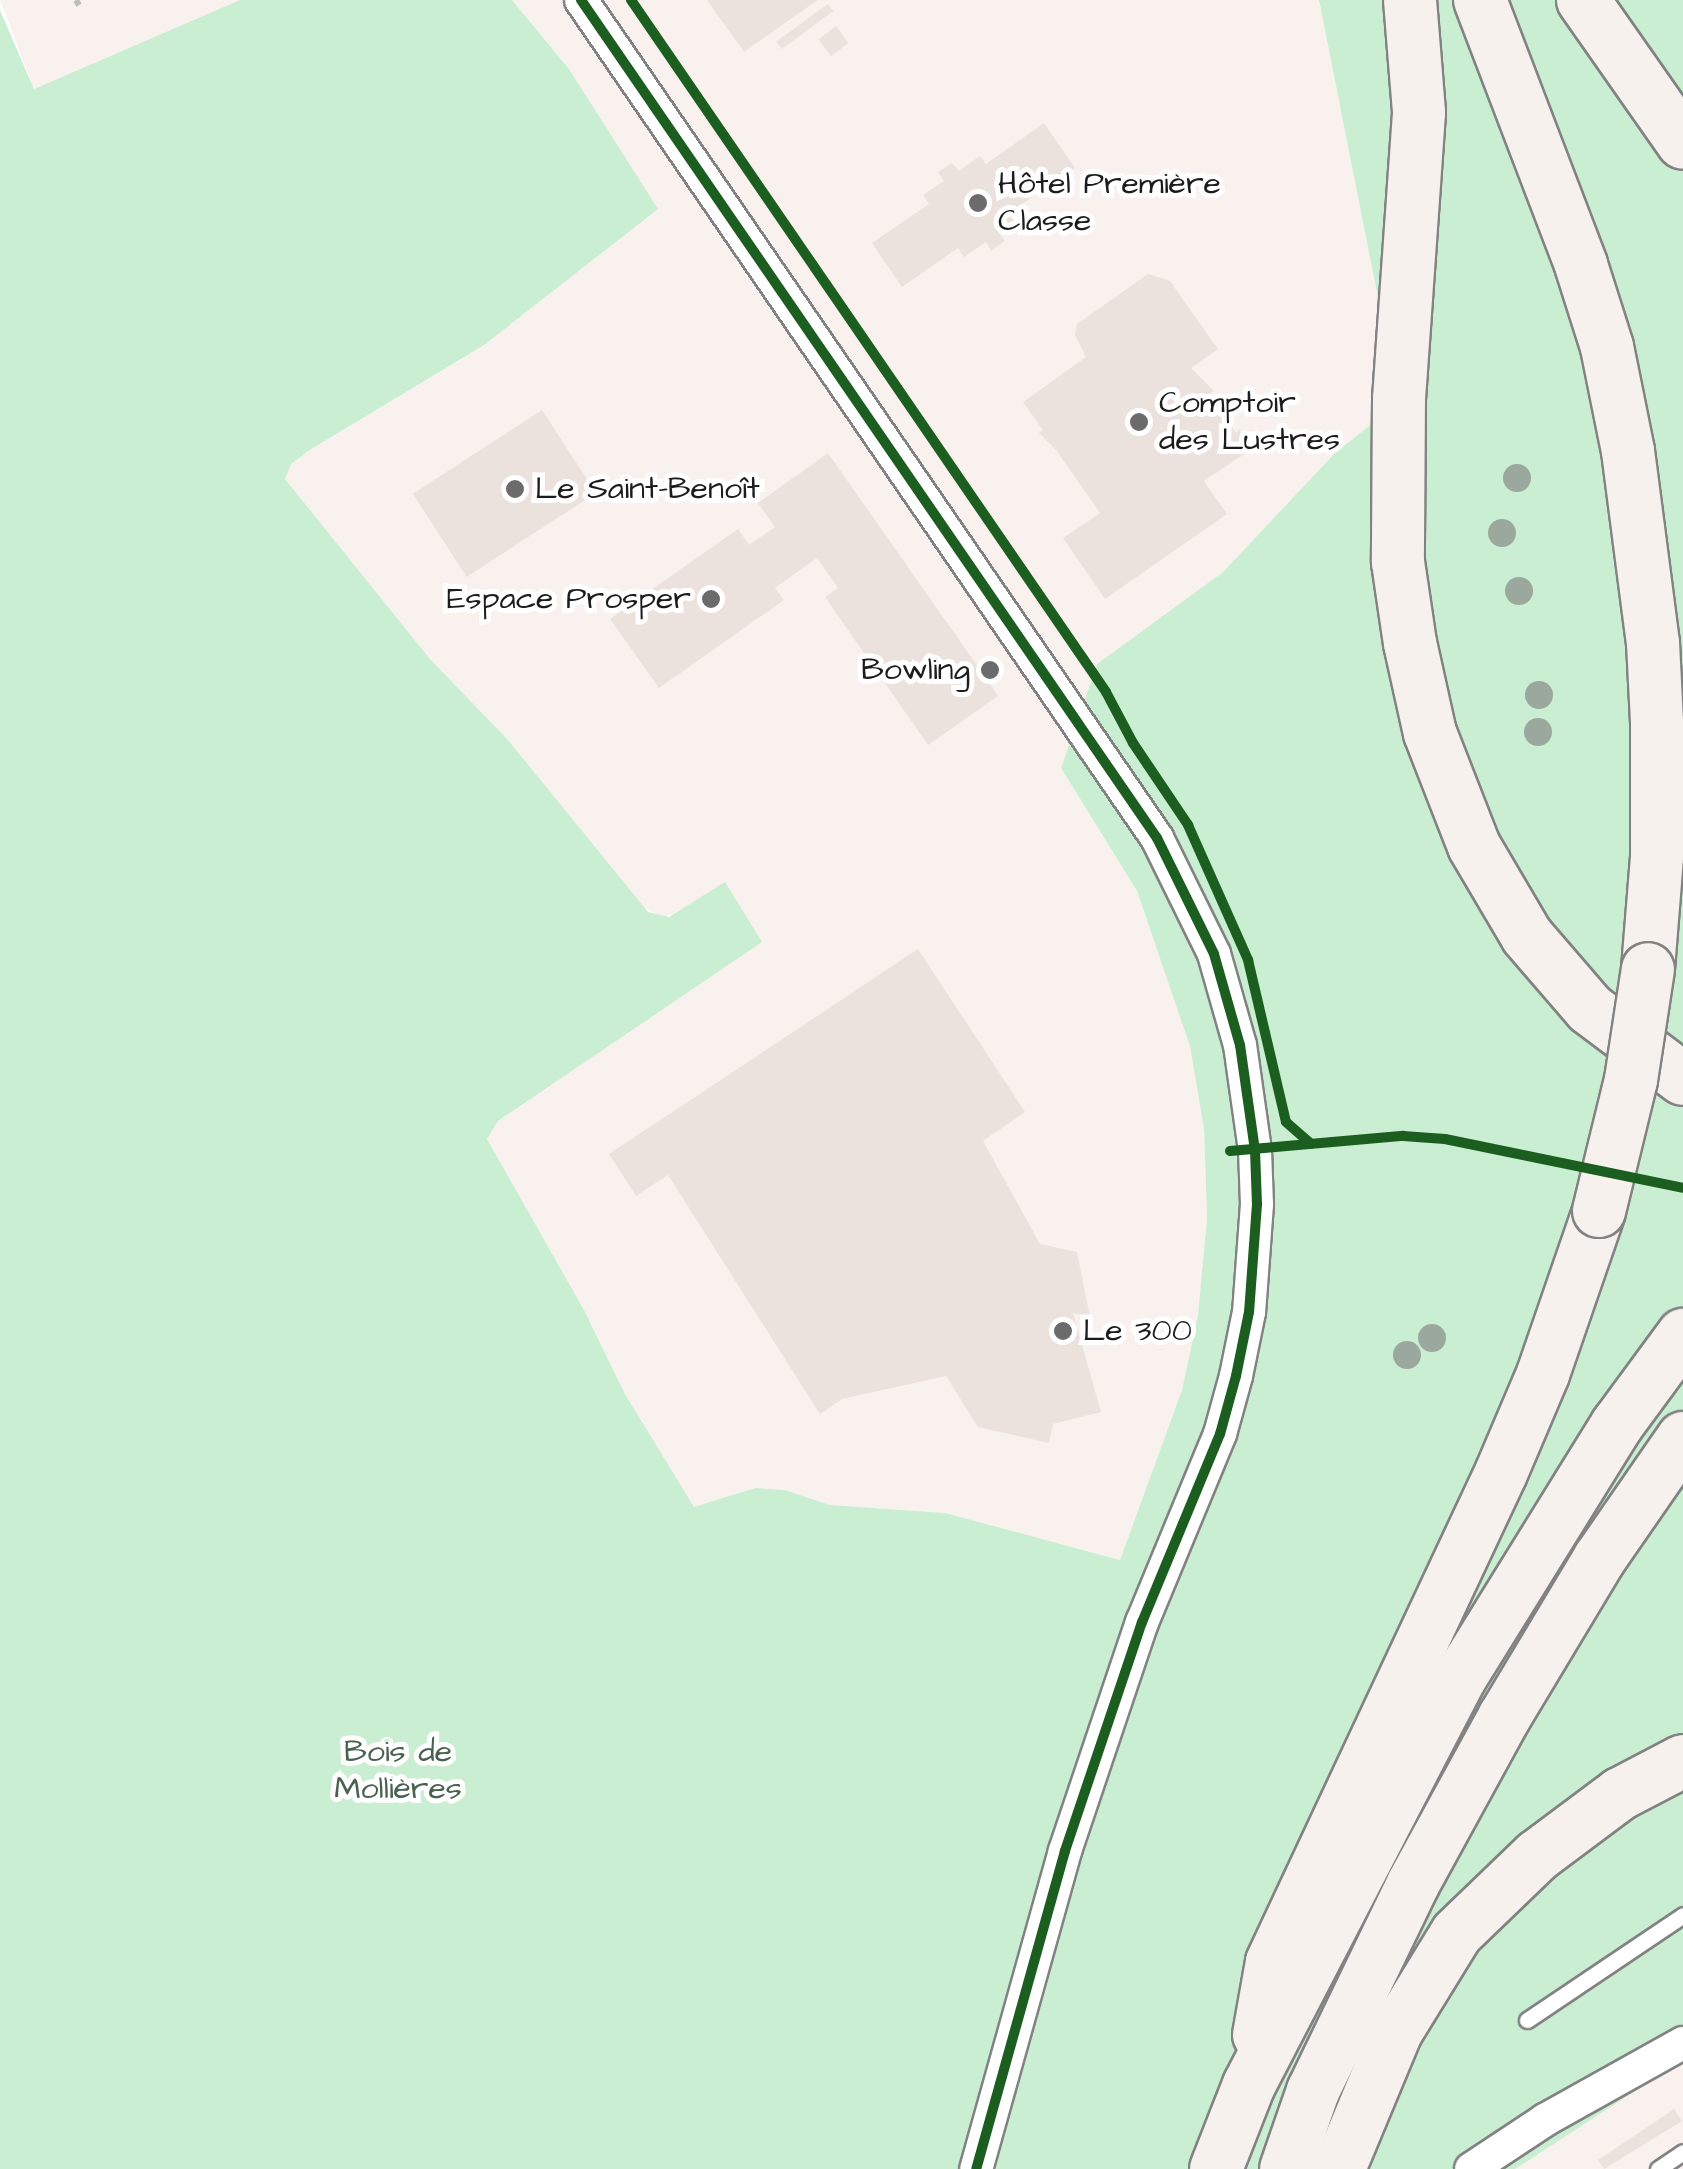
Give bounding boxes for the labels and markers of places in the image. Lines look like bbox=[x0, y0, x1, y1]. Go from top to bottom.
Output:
place label: Hôtel Première Classe bbox=[998, 166, 1221, 241]
marker: Hôtel Première Classe bbox=[967, 192, 989, 214]
place label: Comptoir des Lustres bbox=[1159, 385, 1340, 460]
marker: Comptoir des Lustres bbox=[1128, 411, 1150, 433]
place label: Le Saint-Benoît bbox=[535, 470, 760, 508]
marker: Le Saint-Benoît bbox=[504, 478, 526, 500]
place label: Espace Prosper bbox=[447, 580, 691, 618]
marker: Espace Prosper bbox=[700, 588, 722, 610]
place label: Bowling bbox=[861, 651, 970, 689]
marker: Bowling bbox=[979, 659, 1001, 681]
place label: Le 300 bbox=[1083, 1312, 1192, 1350]
marker: Le 300 bbox=[1052, 1320, 1074, 1342]

